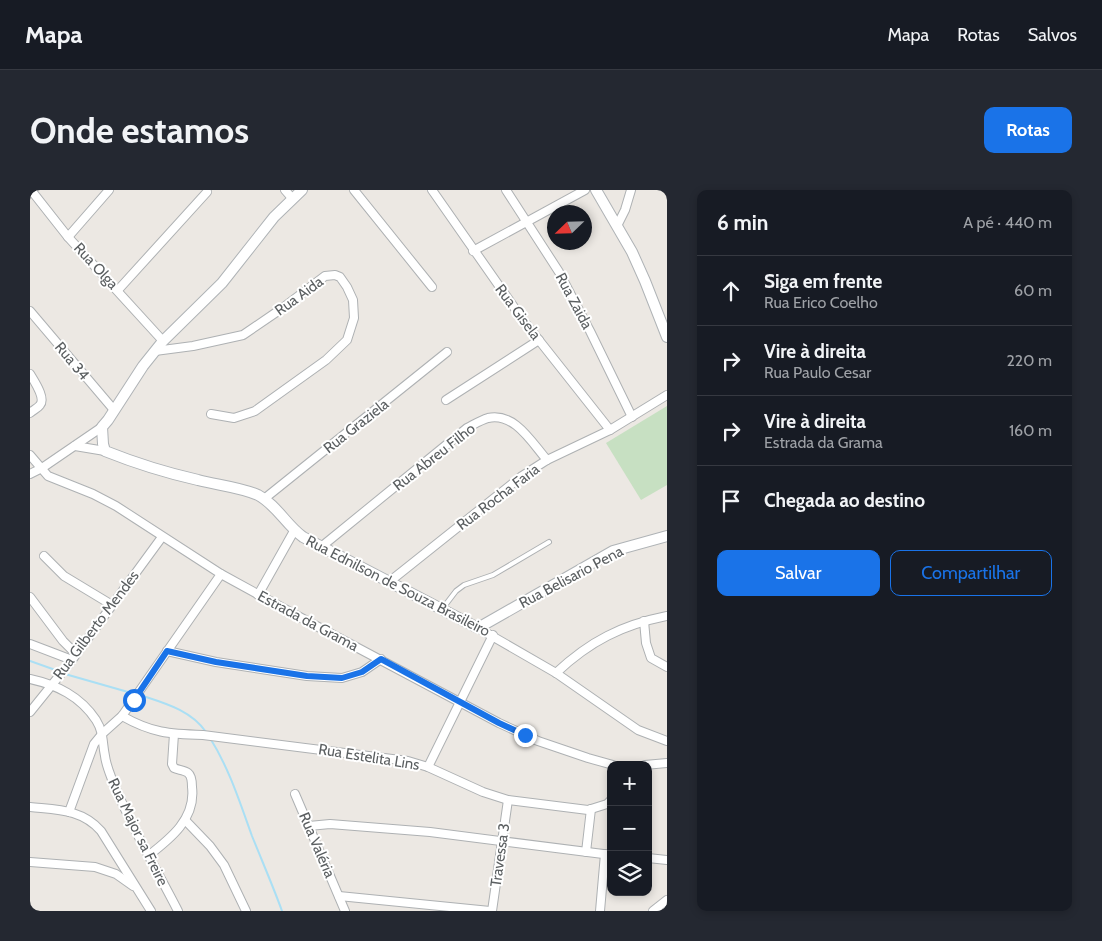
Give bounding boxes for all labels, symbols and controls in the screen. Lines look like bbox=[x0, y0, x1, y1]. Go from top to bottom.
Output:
text: Mapa bbox=[25, 20, 82, 49]
text: Mapa bbox=[887, 24, 929, 46]
text: Rotas bbox=[957, 24, 1000, 46]
text: Salvos bbox=[1028, 24, 1077, 46]
button: Rotas bbox=[984, 107, 1072, 153]
text: Onde estamos bbox=[30, 109, 249, 152]
north arrow bbox=[547, 205, 592, 250]
text: 6 min bbox=[717, 210, 768, 235]
text: A pé · 440 m bbox=[963, 213, 1052, 232]
street label: Rua Olga bbox=[70, 239, 123, 294]
street label: Rua Zaida bbox=[552, 270, 597, 333]
text: Siga em frente bbox=[764, 270, 882, 293]
street label: Rua Aida bbox=[271, 272, 327, 320]
icon: ahead bbox=[717, 277, 745, 305]
street label: Rua Gisela bbox=[491, 281, 545, 344]
text: 60 m bbox=[1014, 281, 1052, 300]
text: Rua Erico Coelho bbox=[764, 293, 878, 312]
street label: Rua 34 bbox=[51, 338, 93, 384]
text: Vire à direita bbox=[764, 340, 866, 363]
icon: right bbox=[717, 347, 745, 375]
text: 220 m bbox=[1006, 351, 1052, 370]
text: Rua Paulo Cesar bbox=[764, 363, 871, 382]
street label: Rua Graziela bbox=[320, 394, 393, 457]
text: Vire à direita bbox=[764, 410, 866, 433]
icon: right bbox=[717, 417, 745, 445]
street label: Rua Abreu Filho bbox=[389, 419, 479, 495]
text: 160 m bbox=[1009, 421, 1052, 440]
text: Estrada da Grama bbox=[764, 433, 883, 452]
street label: Rua Rocha Faria bbox=[453, 460, 544, 534]
icon: arrive bbox=[717, 487, 745, 515]
text: Chegada ao destino bbox=[764, 489, 925, 512]
street label: Rua Ednilson de Souza Brasileiro bbox=[303, 532, 493, 640]
street label: Rua Belisario Pena bbox=[516, 542, 627, 612]
button: Salvar bbox=[717, 550, 880, 596]
button: Compartilhar bbox=[890, 550, 1052, 596]
street label: Rua Gilberto Mendes bbox=[49, 567, 143, 683]
street label: Estrada da Grama bbox=[255, 587, 362, 655]
route start bbox=[123, 689, 146, 712]
route end bbox=[514, 724, 537, 747]
street label: Rua Estelita Lins bbox=[317, 740, 421, 774]
map controls bbox=[607, 761, 652, 896]
button: + bbox=[607, 761, 652, 806]
street label: Rua Major sa Freire bbox=[104, 775, 172, 889]
button: − bbox=[607, 806, 652, 851]
street label: Rua Valéria bbox=[295, 810, 339, 881]
street label: Travessa 3 bbox=[487, 822, 513, 888]
button: layers bbox=[607, 851, 652, 896]

